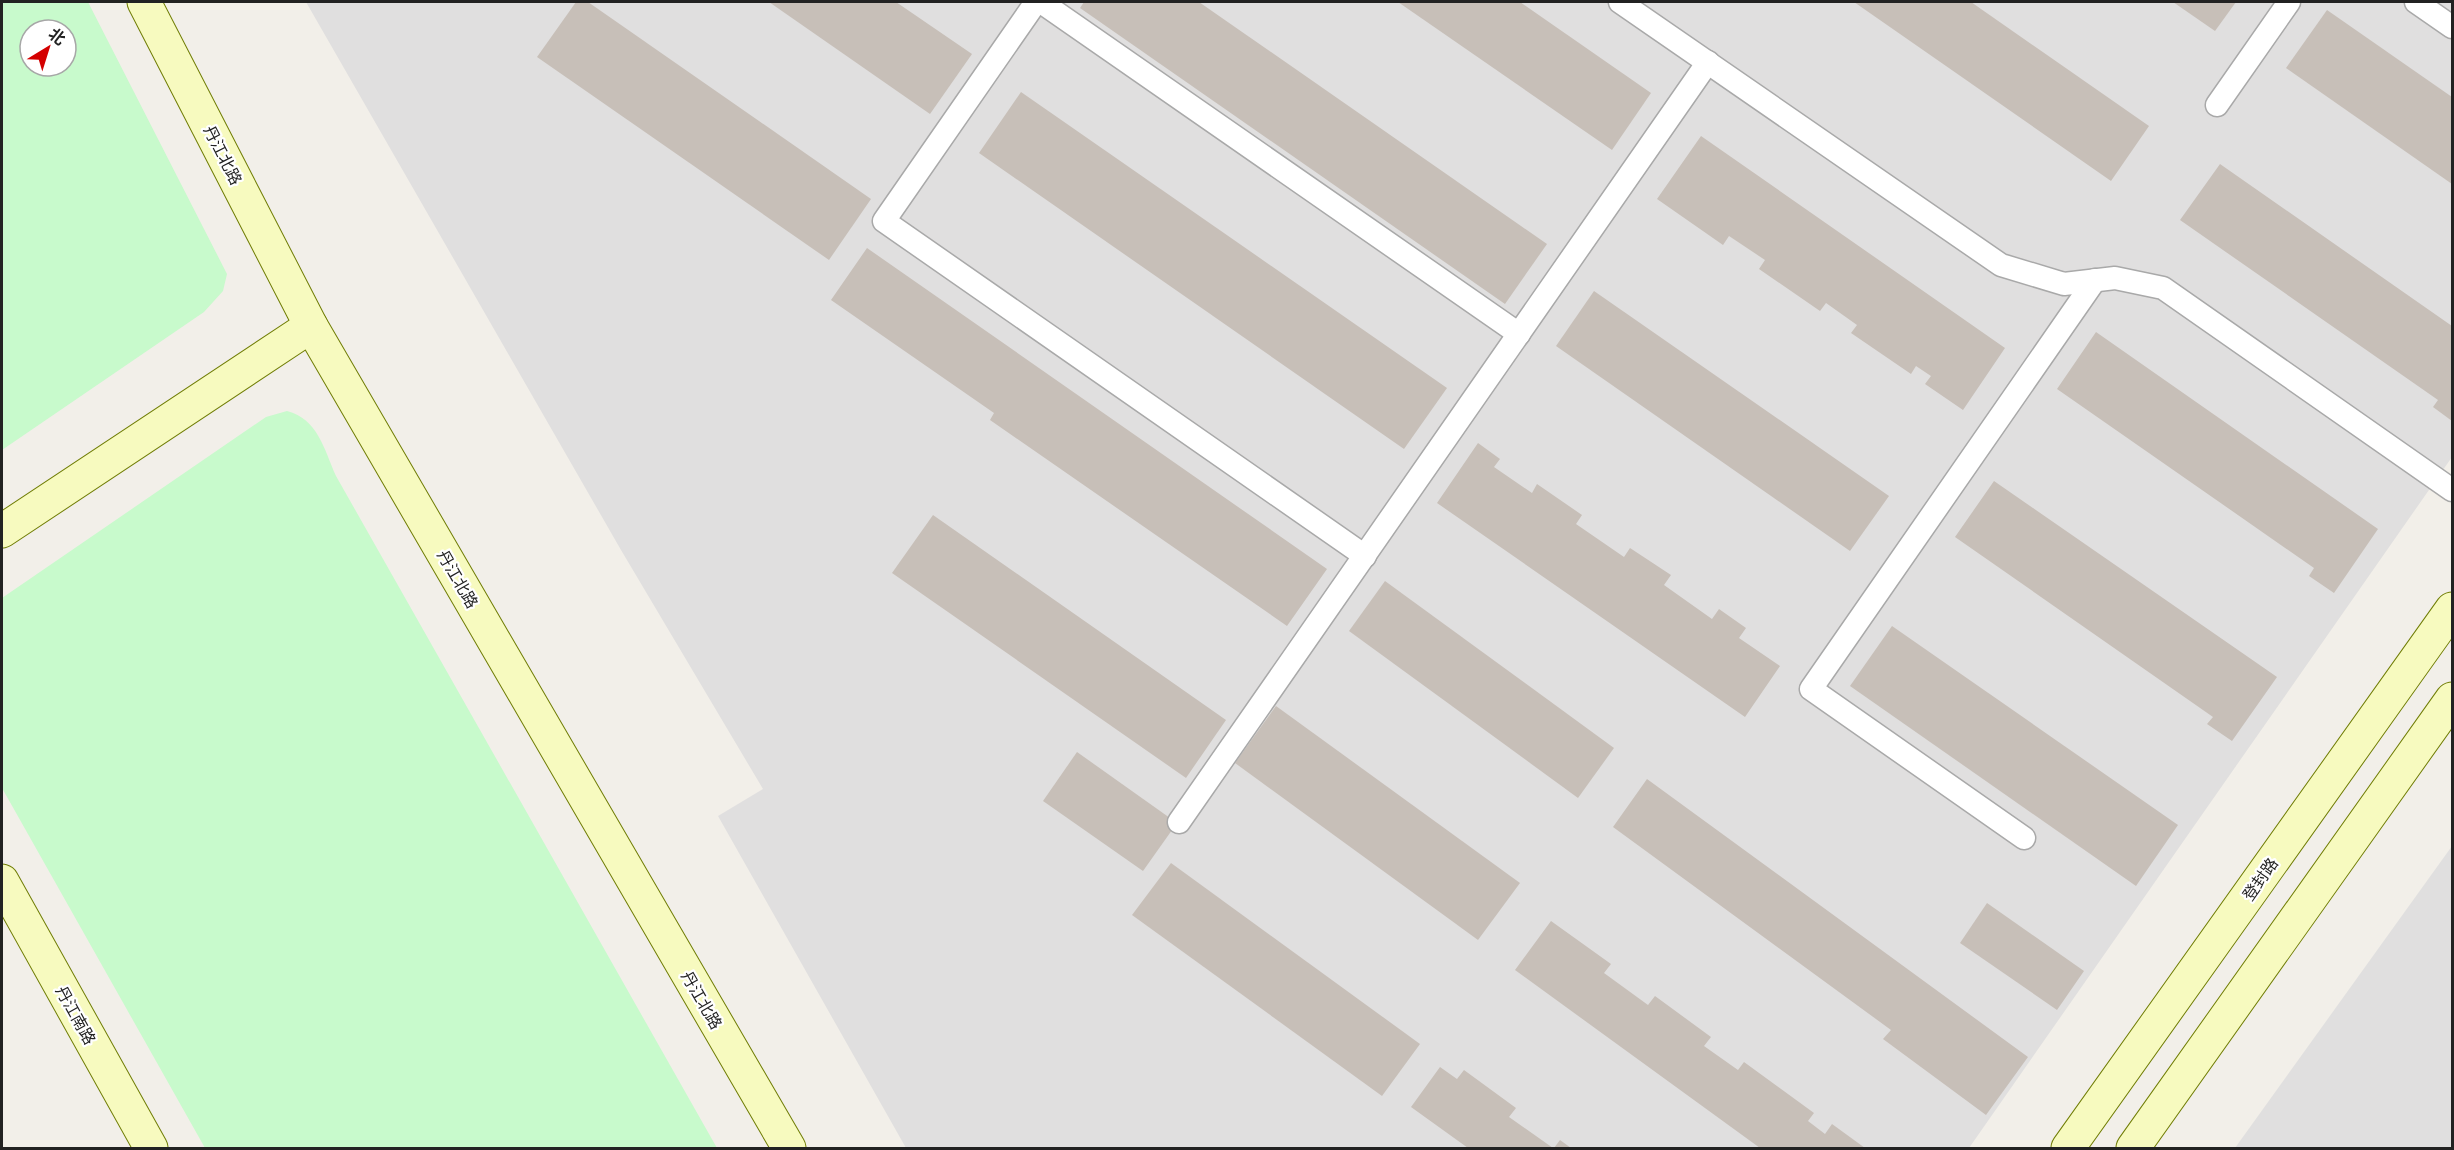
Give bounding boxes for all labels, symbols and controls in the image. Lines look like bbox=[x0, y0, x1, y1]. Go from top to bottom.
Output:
north arrow bbox=[18, 18, 78, 78]
text: 北 bbox=[44, 24, 69, 50]
street label: 丹江北路 bbox=[199, 122, 246, 189]
street label: 丹江北路 bbox=[432, 547, 482, 612]
street label: 登封路 bbox=[2239, 854, 2283, 905]
street label: 丹江北路 bbox=[676, 968, 726, 1033]
street label: 丹江南路 bbox=[51, 983, 99, 1048]

